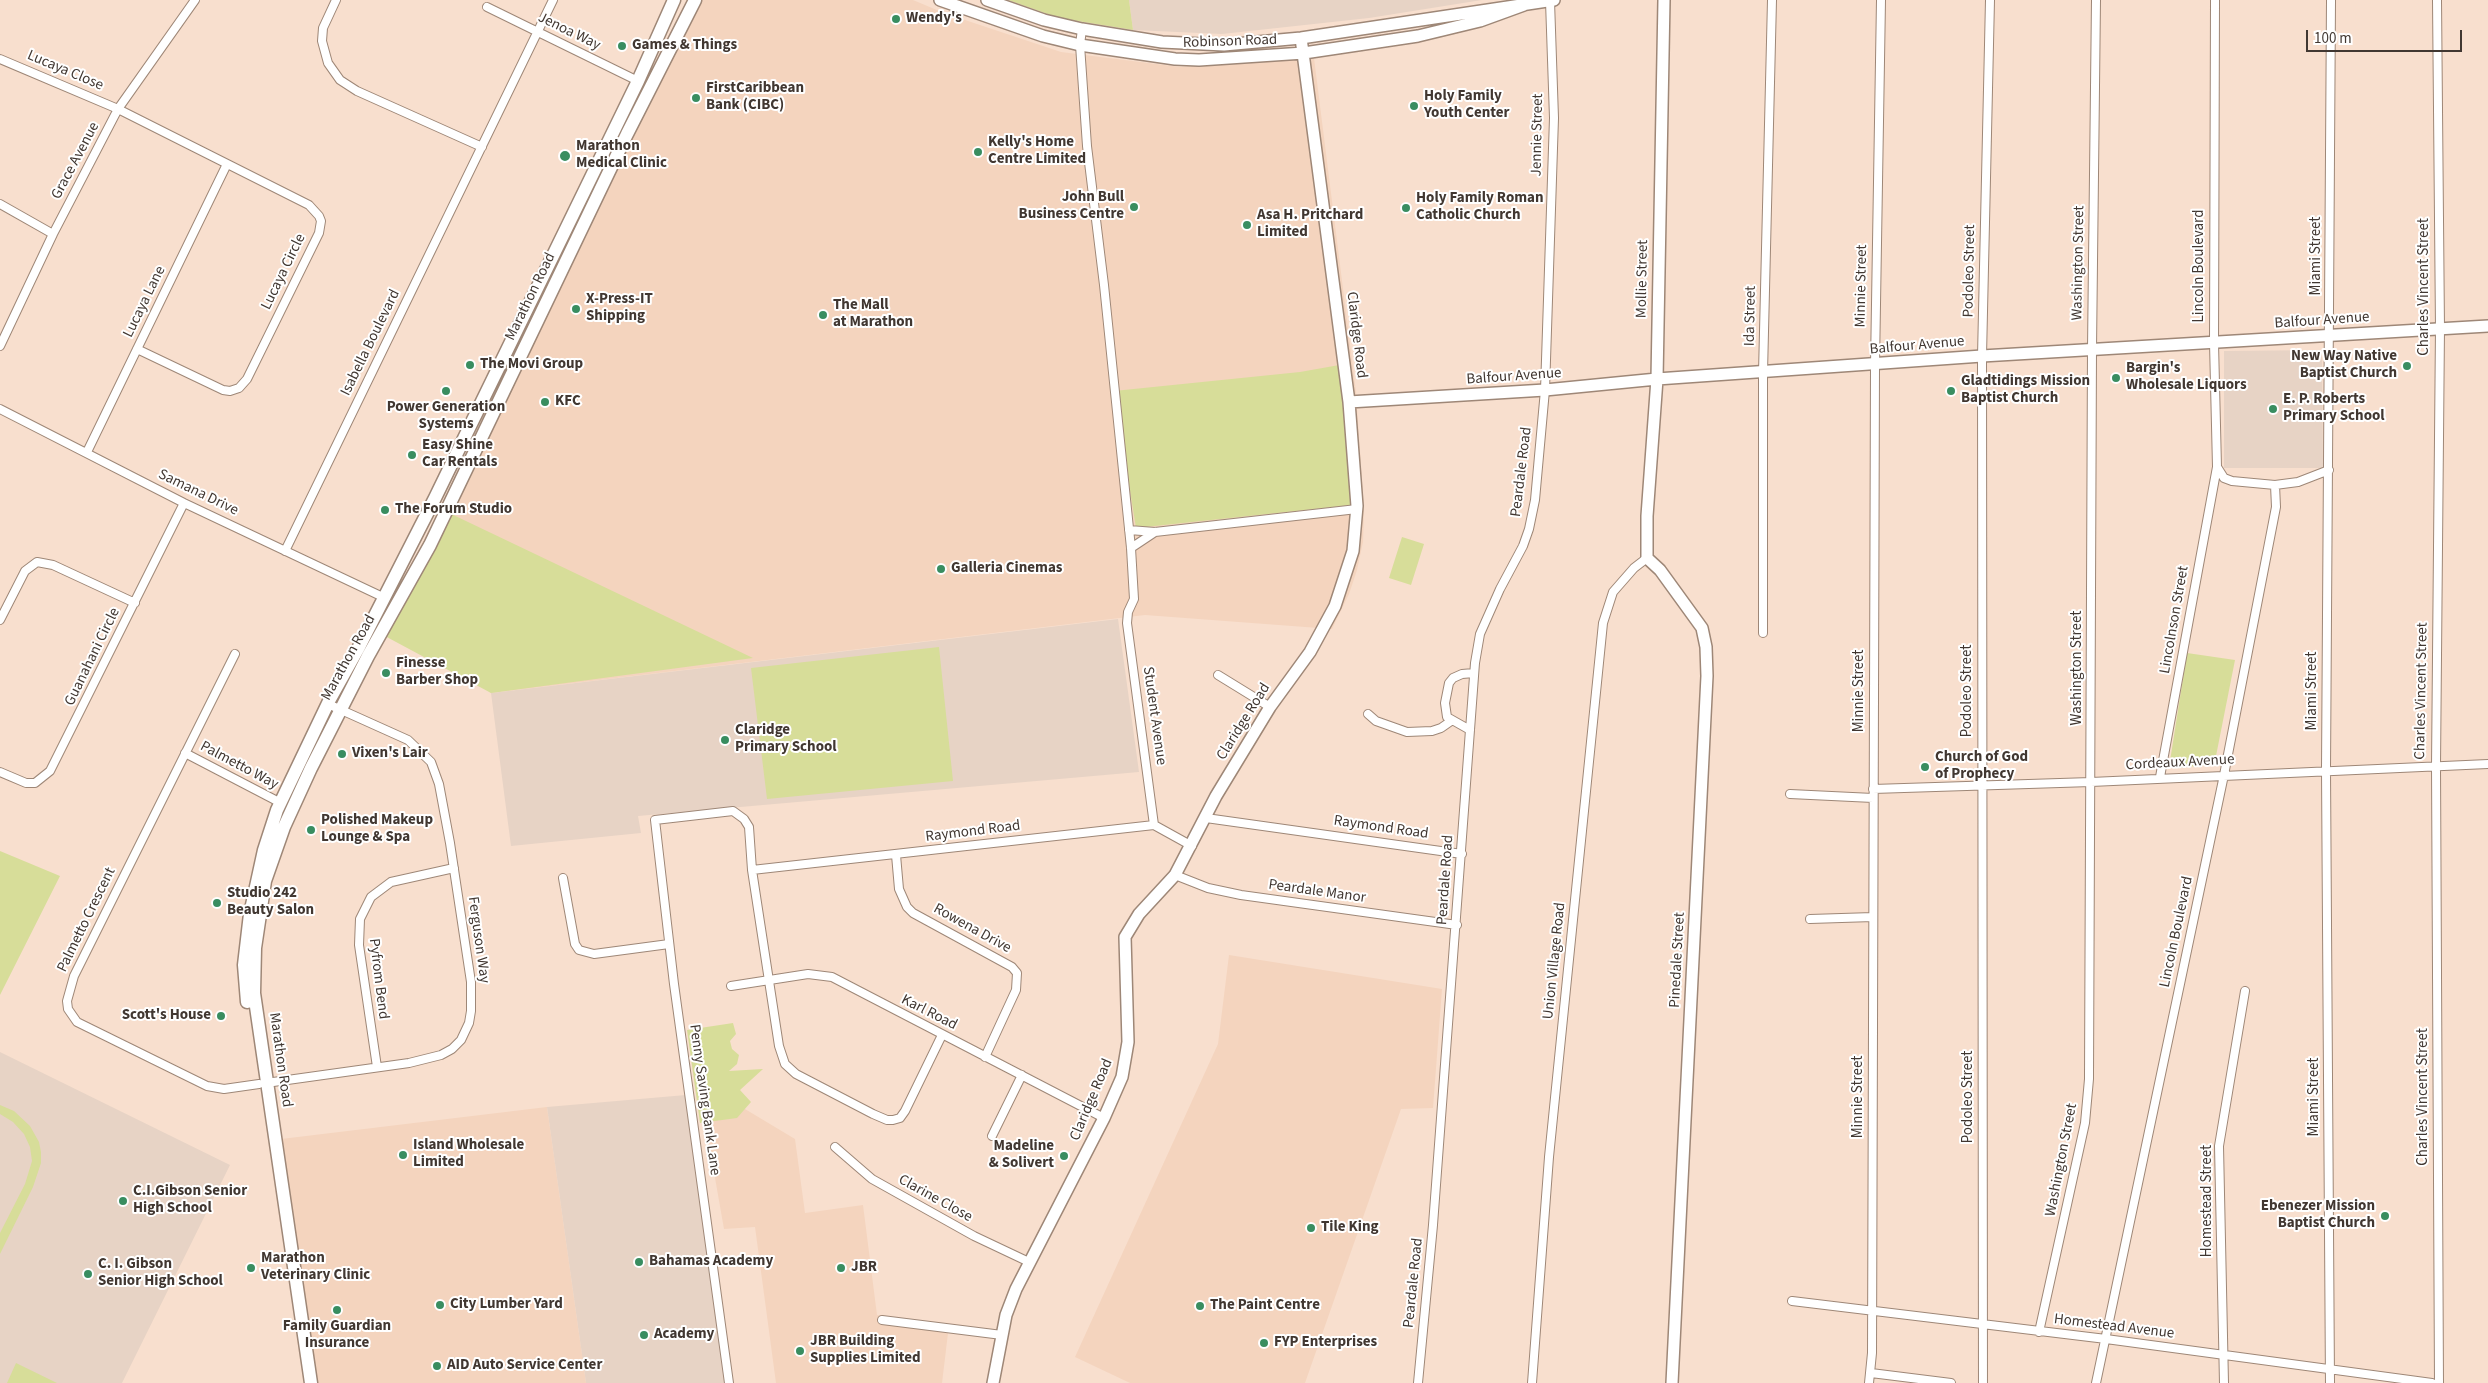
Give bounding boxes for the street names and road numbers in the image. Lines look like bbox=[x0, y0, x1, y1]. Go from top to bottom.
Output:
street label: Jenoa Way bbox=[535, 9, 603, 55]
street label: Robinson Road bbox=[1182, 31, 1278, 53]
street label: Lucaya Close bbox=[24, 47, 106, 95]
street label: Jennie Street bbox=[1528, 93, 1548, 177]
street label: Grace Avenue bbox=[48, 119, 104, 203]
street label: Washington Street bbox=[2069, 205, 2089, 321]
street label: Lincoln Boulevard bbox=[2191, 210, 2209, 322]
street label: Miami Street bbox=[2308, 217, 2326, 295]
street label: Charles Vincent Street bbox=[2416, 218, 2434, 356]
street label: Podoleo Street bbox=[1960, 225, 1980, 317]
street label: Lucaya Circle bbox=[258, 231, 310, 313]
street label: Mollie Street bbox=[1633, 240, 1653, 318]
street label: Minnie Street bbox=[1852, 244, 1872, 328]
street label: Marathon Road bbox=[502, 250, 560, 344]
street label: Lucaya Lane bbox=[120, 263, 170, 341]
street label: Ida Street bbox=[1741, 286, 1761, 346]
street label: Isabella Boulevard bbox=[338, 287, 404, 399]
street label: Claridge Road bbox=[1342, 291, 1370, 379]
street label: Balfour Avenue bbox=[2274, 309, 2370, 333]
street label: Balfour Avenue bbox=[1869, 333, 1965, 359]
street label: Balfour Avenue bbox=[1466, 365, 1562, 389]
street label: Peardale Road bbox=[1508, 426, 1536, 518]
street label: Samana Drive bbox=[155, 466, 241, 520]
street label: Lincolnson Street bbox=[2157, 565, 2193, 675]
street label: Guanahani Circle bbox=[62, 605, 124, 709]
street label: Washington Street bbox=[2069, 611, 2087, 725]
street label: Marathon Road bbox=[318, 612, 380, 704]
street label: Charles Vincent Street bbox=[2412, 622, 2432, 760]
street label: Podoleo Street bbox=[1959, 645, 1977, 737]
street label: Minnie Street bbox=[1851, 650, 1869, 732]
street label: Miami Street bbox=[2304, 652, 2322, 730]
street label: Student Avenue bbox=[1138, 666, 1170, 766]
street label: Claridge Road bbox=[1213, 680, 1275, 764]
street label: Palmetto Way bbox=[197, 738, 281, 794]
street label: Cordeaux Avenue bbox=[2125, 751, 2235, 775]
street label: Raymond Road bbox=[1333, 812, 1429, 844]
street label: Raymond Road bbox=[925, 817, 1021, 847]
street label: Peardale Road bbox=[1434, 834, 1458, 926]
street label: Palmetto Crescent bbox=[54, 865, 120, 975]
street label: Lincoln Boulevard bbox=[2156, 875, 2198, 989]
street label: Peardale Manor bbox=[1267, 876, 1367, 908]
street label: Ferguson Way bbox=[463, 896, 493, 984]
street label: Rowena Drive bbox=[930, 900, 1014, 958]
street label: Union Village Road bbox=[1540, 902, 1570, 1020]
street label: Pinedale Street bbox=[1667, 912, 1689, 1008]
street label: Pyfrom Bend bbox=[364, 938, 392, 1020]
street label: Karl Road bbox=[898, 991, 960, 1035]
street label: Marathon Road bbox=[264, 1011, 296, 1109]
street label: Penny Saving Bank Lane bbox=[684, 1023, 724, 1177]
street label: Charles Vincent Street bbox=[2415, 1028, 2433, 1166]
street label: Podoleo Street bbox=[1960, 1051, 1978, 1143]
street label: Claridge Road bbox=[1067, 1056, 1117, 1144]
street label: Minnie Street bbox=[1850, 1056, 1868, 1138]
street label: Miami Street bbox=[2306, 1058, 2324, 1136]
street label: Washington Street bbox=[2042, 1102, 2082, 1218]
street label: Homestead Street bbox=[2199, 1145, 2217, 1257]
street label: Clarine Close bbox=[895, 1171, 975, 1227]
street label: Peardale Road bbox=[1400, 1237, 1428, 1329]
street label: Homestead Avenue bbox=[2053, 1311, 2175, 1343]

